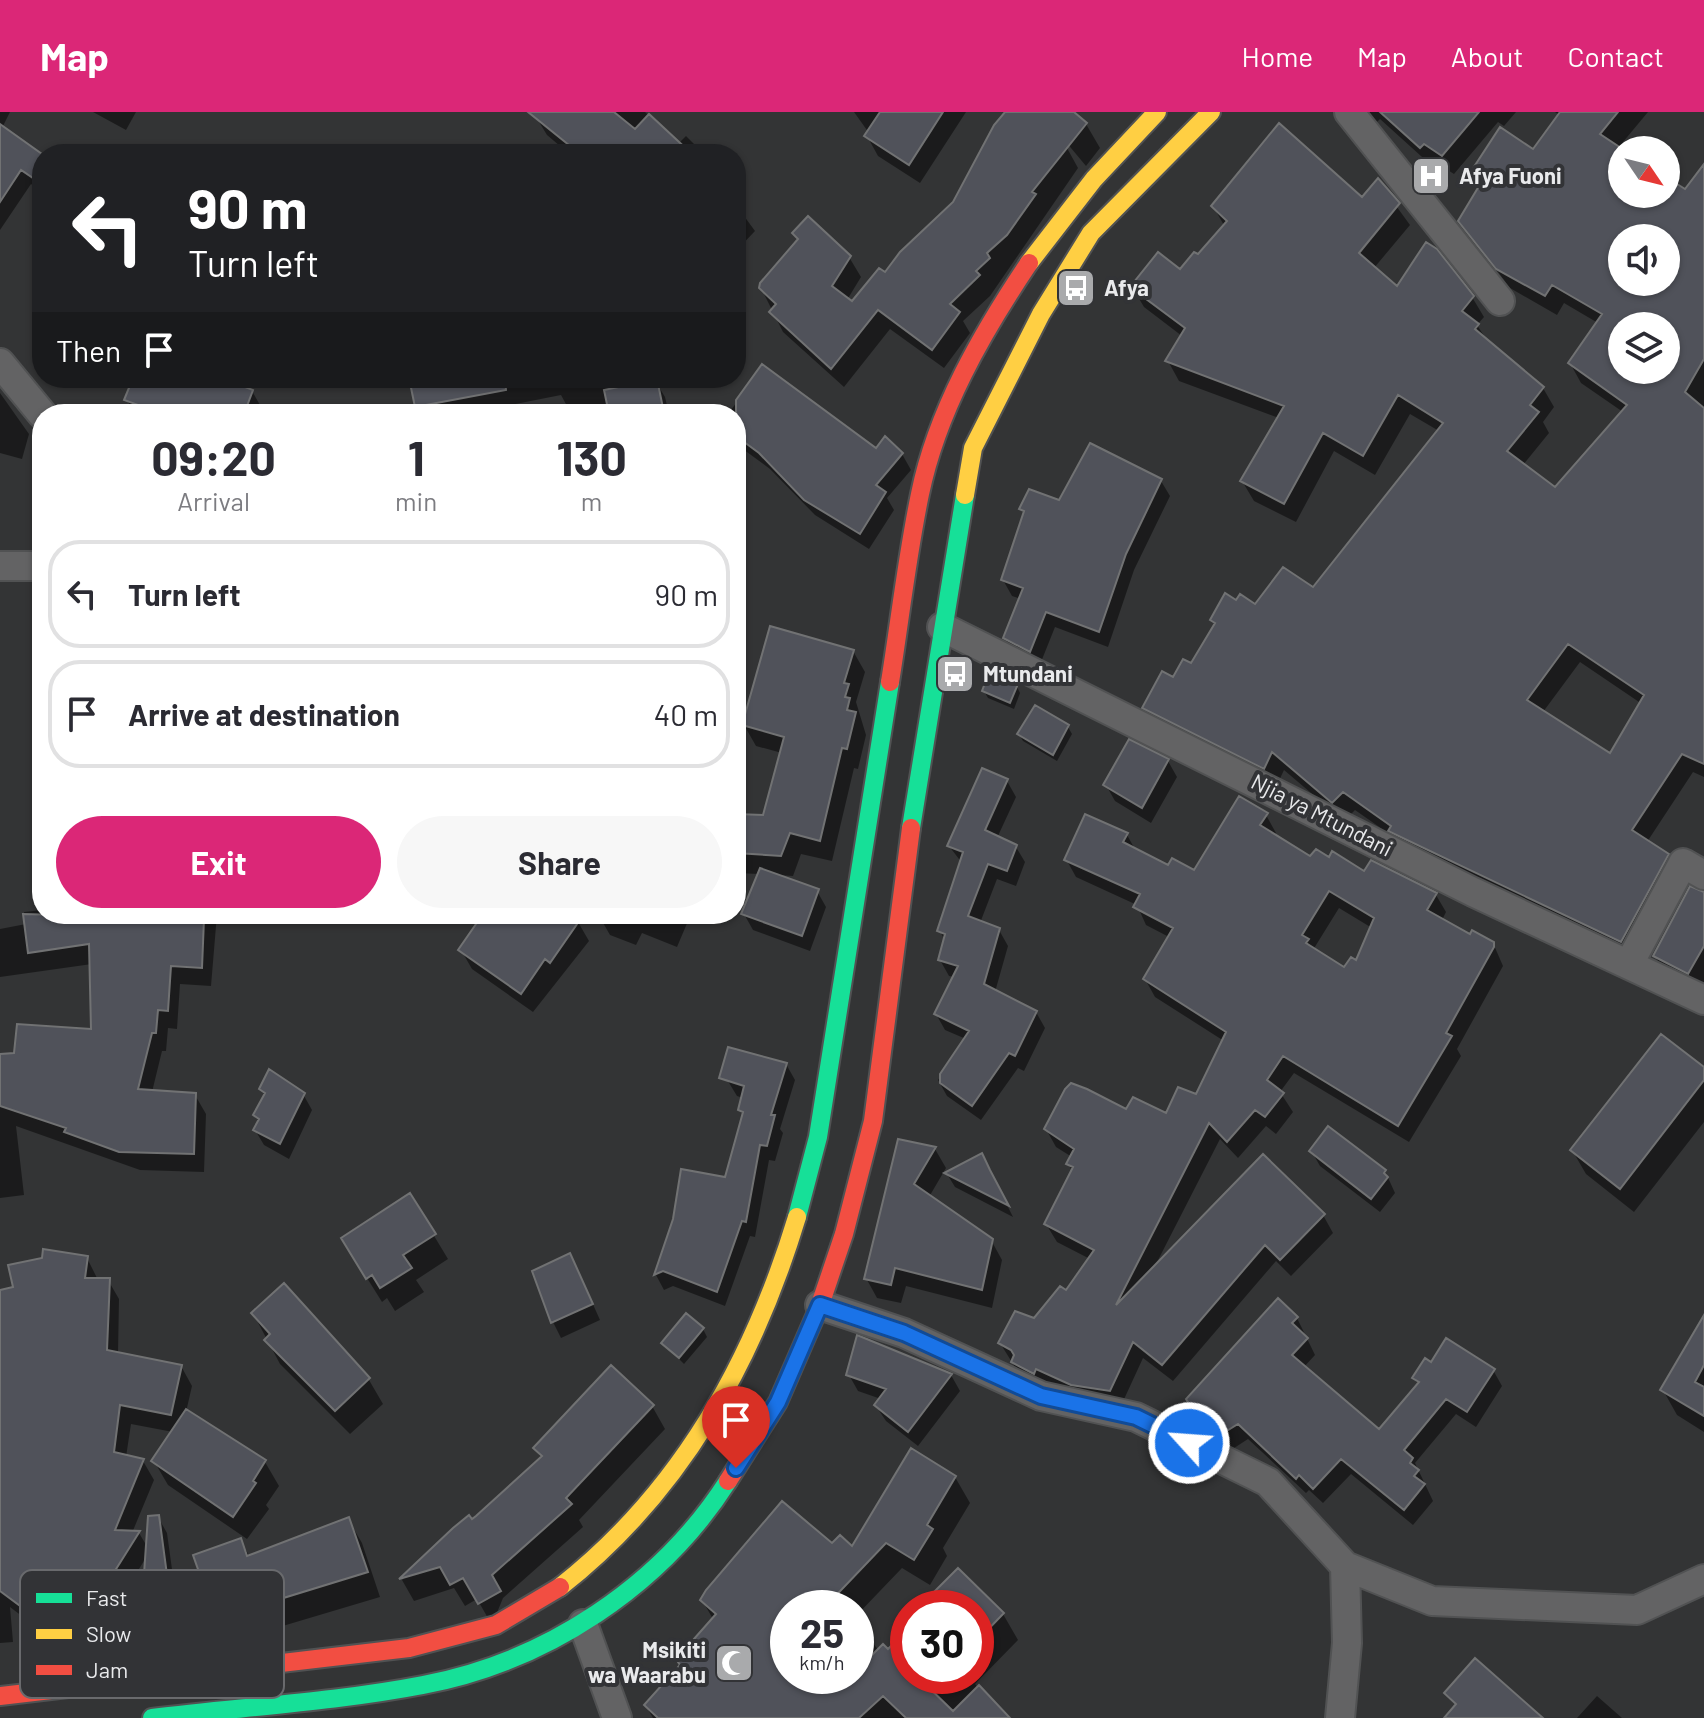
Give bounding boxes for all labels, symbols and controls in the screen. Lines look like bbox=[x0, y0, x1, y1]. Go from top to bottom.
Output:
text: Map bbox=[40, 33, 109, 79]
text: Home bbox=[1242, 39, 1313, 73]
text: Map bbox=[1357, 39, 1407, 73]
text: About bbox=[1451, 39, 1523, 73]
text: Contact bbox=[1567, 39, 1664, 73]
north arrow bbox=[1608, 136, 1680, 208]
map controls bbox=[1608, 136, 1680, 384]
hospital icon: Afya Fuoni bbox=[1410, 155, 1452, 197]
place label: Afya Fuoni bbox=[1459, 162, 1562, 188]
text: 90 m bbox=[188, 173, 308, 240]
icon: left bbox=[56, 176, 160, 280]
button: sound bbox=[1608, 224, 1680, 296]
text: Turn left bbox=[188, 241, 319, 284]
bus stop icon: Afya bbox=[1055, 267, 1097, 309]
place label: Afya bbox=[1104, 274, 1149, 300]
button: layers bbox=[1608, 312, 1680, 384]
icon: arrive bbox=[137, 328, 181, 372]
text: Then bbox=[56, 332, 121, 368]
text: 09:20 bbox=[151, 428, 276, 486]
text: 1 bbox=[408, 428, 425, 486]
text: 130 bbox=[556, 428, 627, 486]
text: Arrival bbox=[177, 485, 250, 516]
text: min bbox=[395, 485, 437, 516]
text: m bbox=[581, 485, 602, 516]
icon: left bbox=[60, 572, 104, 616]
text: Turn left bbox=[128, 576, 241, 612]
text: 90 m bbox=[655, 576, 718, 612]
bus stop icon: Mtundani bbox=[934, 653, 976, 695]
place label: Mtundani bbox=[983, 660, 1073, 686]
icon: arrive bbox=[60, 692, 104, 736]
text: Arrive at destination bbox=[128, 696, 400, 732]
text: 40 m bbox=[654, 696, 718, 732]
street label: Njia ya Mtundani bbox=[1247, 767, 1397, 861]
button: Exit bbox=[56, 816, 381, 908]
button: Share bbox=[397, 816, 722, 908]
pin bbox=[702, 1386, 770, 1468]
icon: arrive bbox=[714, 1398, 758, 1442]
position arrow bbox=[1147, 1401, 1231, 1485]
legend bbox=[20, 1570, 284, 1698]
text: Fast bbox=[86, 1584, 128, 1610]
speed limit sign: 30 bbox=[890, 1590, 994, 1694]
text: 25 bbox=[800, 1608, 844, 1656]
text: Slow bbox=[86, 1620, 131, 1646]
place label: Msikiti wa Waarabu bbox=[588, 1636, 706, 1687]
mosque icon: Msikiti wa Waarabu bbox=[713, 1642, 755, 1684]
text: km/h bbox=[799, 1650, 845, 1674]
text: Jam bbox=[86, 1656, 128, 1682]

